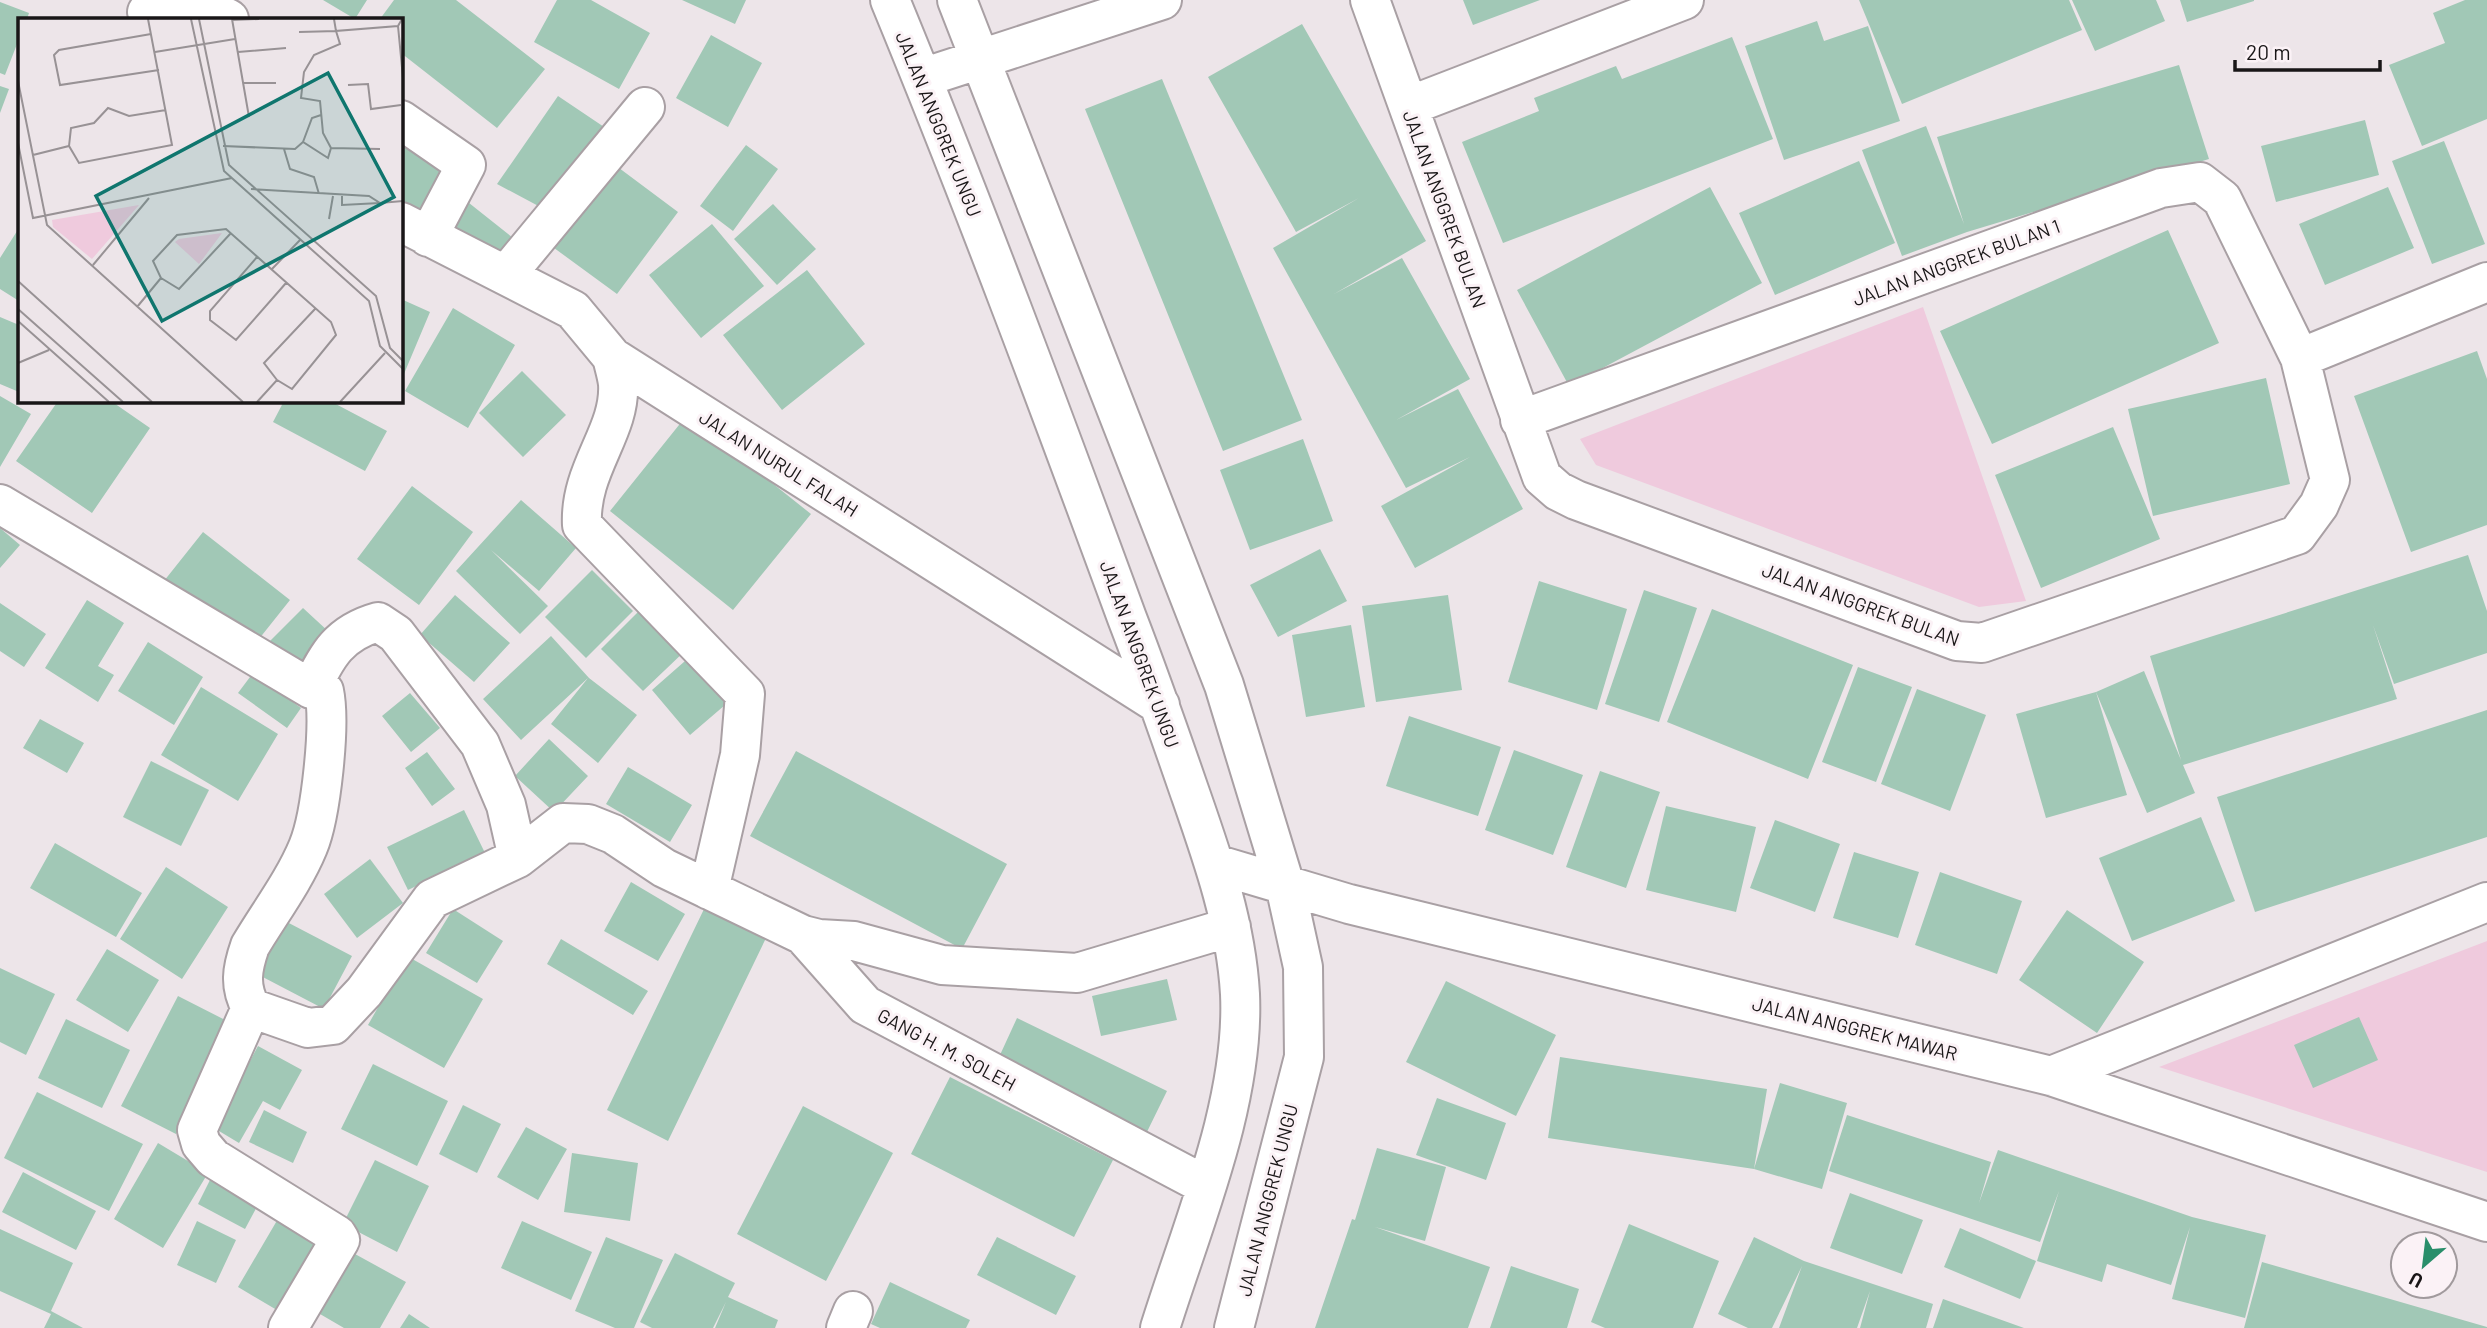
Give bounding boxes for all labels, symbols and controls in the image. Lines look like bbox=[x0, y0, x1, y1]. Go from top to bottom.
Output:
inset map bbox=[18, 18, 402, 402]
street label: JALAN ANGGREK UNGU bbox=[891, 28, 987, 220]
scale bar bbox=[2235, 28, 2380, 72]
text: 20 m bbox=[2246, 39, 2291, 64]
street label: JALAN ANGGREK BULAN bbox=[1399, 107, 1491, 311]
street label: JALAN ANGGREK BULAN 1 bbox=[1849, 214, 2063, 310]
street label: JALAN NURUL FALAH bbox=[695, 405, 863, 521]
street label: JALAN ANGGREK UNGU bbox=[1095, 557, 1185, 751]
street label: JALAN ANGGREK BULAN bbox=[1759, 558, 1963, 650]
street label: JALAN ANGGREK MAWAR bbox=[1750, 991, 1960, 1065]
street label: GANG H. M. SOLEH bbox=[874, 1003, 1020, 1095]
street label: JALAN ANGGREK UNGU bbox=[1232, 1101, 1302, 1299]
north arrow bbox=[2389, 1230, 2459, 1300]
text: U bbox=[2405, 1267, 2426, 1293]

